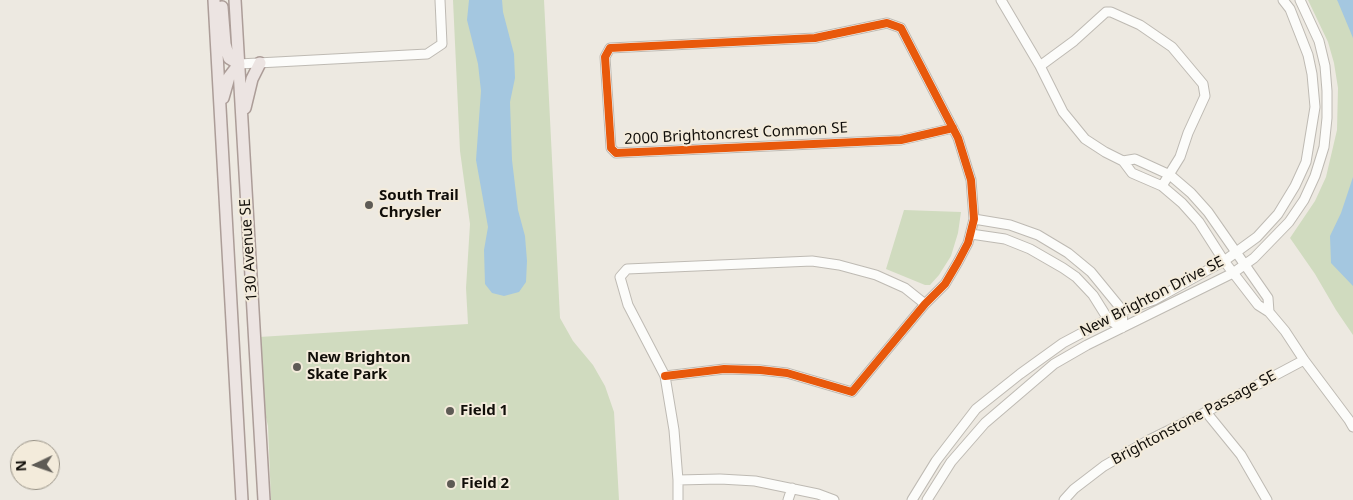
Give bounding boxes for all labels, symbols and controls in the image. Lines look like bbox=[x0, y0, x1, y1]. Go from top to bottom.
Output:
street label: 2000 Brightoncrest Common SE bbox=[624, 119, 848, 149]
place label: South Trail Chrysler bbox=[379, 187, 459, 222]
street label: 130 Avenue SE bbox=[236, 198, 262, 302]
marker: South Trail Chrysler bbox=[363, 199, 375, 211]
street label: New Brighton Drive SE bbox=[1077, 253, 1227, 341]
place label: New Brighton Skate Park bbox=[307, 349, 411, 384]
marker: New Brighton Skate Park bbox=[291, 361, 303, 373]
street label: Brightonstone Passage SE bbox=[1109, 367, 1279, 469]
place label: Field 1 bbox=[460, 402, 508, 420]
marker: Field 1 bbox=[444, 405, 456, 417]
north arrow bbox=[10, 440, 60, 490]
text: N bbox=[11, 460, 30, 472]
place label: Field 2 bbox=[461, 475, 509, 493]
marker: Field 2 bbox=[445, 478, 457, 490]

